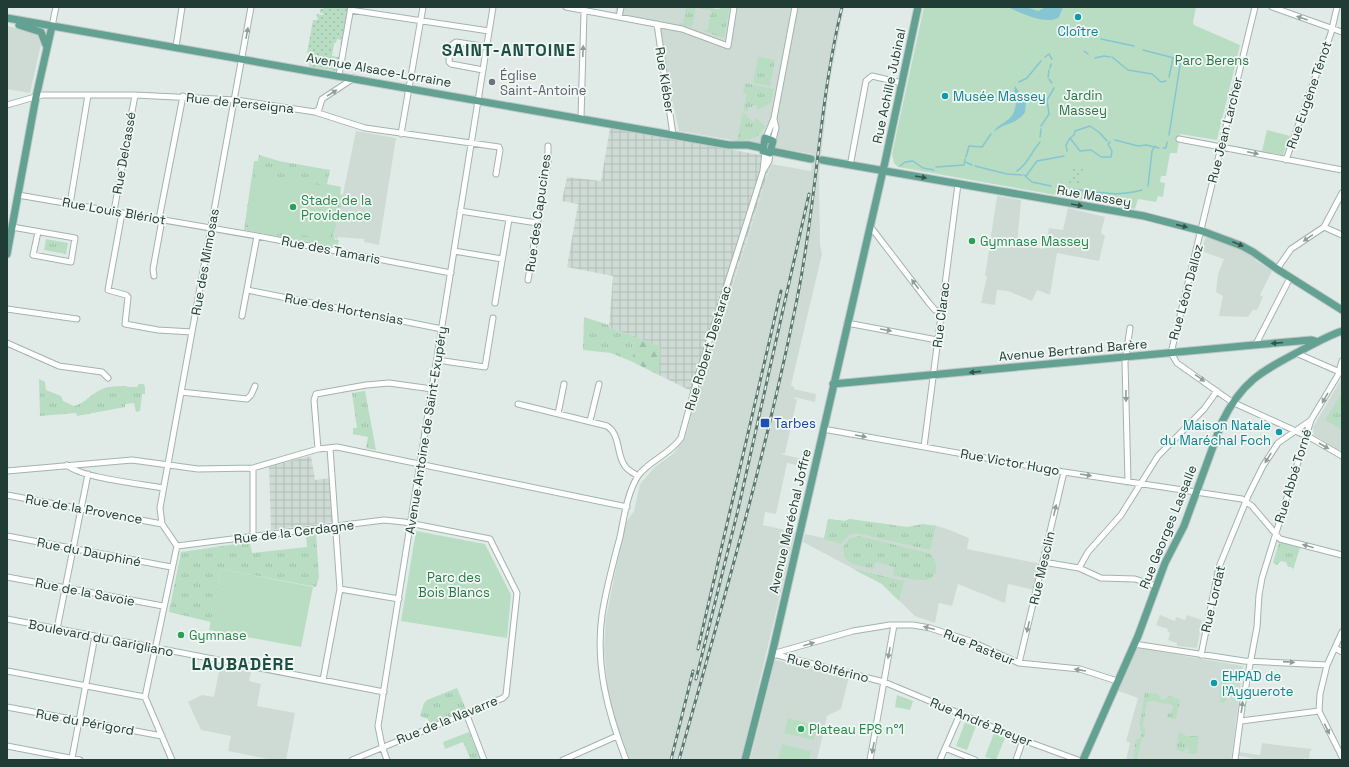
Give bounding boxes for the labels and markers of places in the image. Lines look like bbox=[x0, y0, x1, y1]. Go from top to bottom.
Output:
marker: Cloître bbox=[1073, 12, 1083, 22]
place label: Cloître bbox=[1057, 23, 1099, 40]
place label: Église Saint-Antoine bbox=[500, 67, 587, 99]
marker: Église Saint-Antoine bbox=[487, 77, 497, 87]
place label: Musée Massey bbox=[953, 88, 1046, 105]
marker: Musée Massey bbox=[940, 91, 950, 101]
place label: Stade de la Providence bbox=[301, 192, 372, 224]
marker: Stade de la Providence bbox=[288, 202, 298, 212]
place label: Gymnase Massey bbox=[980, 233, 1089, 250]
marker: Gymnase Massey bbox=[967, 236, 977, 246]
place label: Tarbes bbox=[774, 415, 816, 432]
marker: Tarbes bbox=[759, 417, 771, 429]
place label: Maison Natale du Maréchal Foch bbox=[1160, 417, 1271, 449]
marker: Maison Natale du Maréchal Foch bbox=[1274, 427, 1284, 437]
place label: Gymnase bbox=[189, 627, 247, 644]
marker: Gymnase bbox=[176, 630, 186, 640]
place label: EHPAD de l'Ayguerote bbox=[1222, 668, 1293, 700]
marker: EHPAD de l'Ayguerote bbox=[1209, 678, 1219, 688]
place label: Plateau EPS n°1 bbox=[809, 721, 904, 738]
marker: Plateau EPS n°1 bbox=[796, 724, 806, 734]

